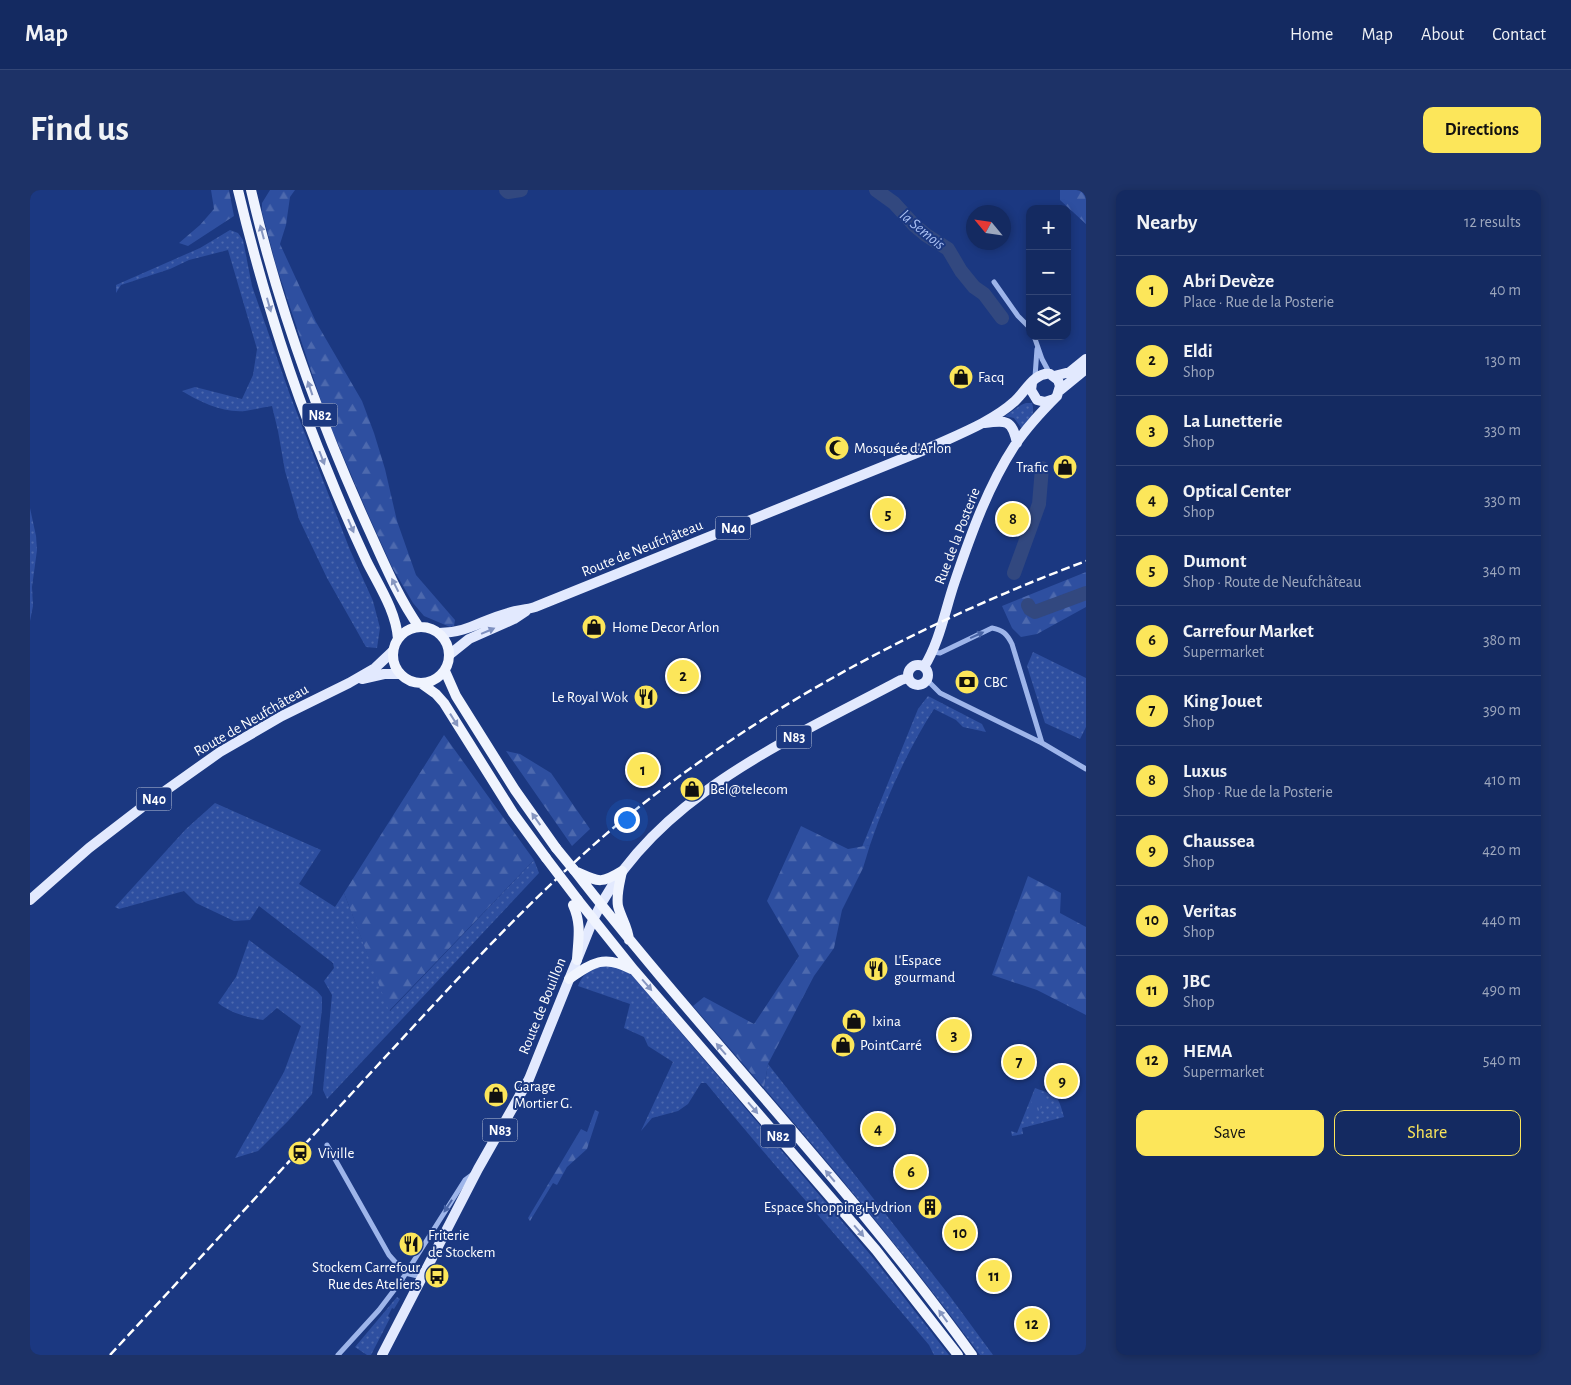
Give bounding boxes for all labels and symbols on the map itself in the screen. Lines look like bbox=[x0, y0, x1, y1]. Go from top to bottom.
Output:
north arrow bbox=[966, 205, 1011, 250]
water label: la Semois bbox=[897, 207, 948, 253]
one-way arrow bbox=[257, 225, 265, 240]
one-way arrow bbox=[265, 297, 273, 312]
shop icon: Facq bbox=[948, 364, 974, 390]
place label: Facq bbox=[978, 370, 1004, 385]
one-way arrow bbox=[306, 380, 313, 395]
road number: N82 bbox=[302, 404, 338, 426]
mosque icon: Mosquée d'Arlon bbox=[824, 435, 850, 461]
place label: Mosquée d'Arlon bbox=[854, 441, 951, 456]
one-way arrow bbox=[318, 451, 326, 466]
shop icon: Trafic bbox=[1052, 454, 1078, 480]
place label: Trafic bbox=[1016, 460, 1048, 475]
street label: Rue de la Posterie bbox=[932, 486, 983, 587]
pin: 5 bbox=[872, 495, 904, 533]
pin: 8 bbox=[997, 500, 1029, 538]
road number: N40 bbox=[716, 516, 750, 539]
street label: Route de Neufchâteau bbox=[580, 517, 705, 580]
one-way arrow bbox=[347, 519, 355, 533]
one-way arrow bbox=[390, 578, 398, 592]
shop icon: Home Decor Arlon bbox=[581, 614, 607, 640]
place label: Home Decor Arlon bbox=[612, 620, 720, 635]
one-way arrow bbox=[481, 626, 495, 634]
one-way arrow bbox=[970, 630, 984, 638]
pin: 2 bbox=[667, 657, 699, 695]
bank icon: CBC bbox=[954, 669, 980, 695]
place label: CBC bbox=[984, 675, 1008, 690]
street label: Route de Neufchâteau bbox=[192, 681, 311, 759]
restaurant icon: Le Royal Wok bbox=[633, 684, 659, 710]
place label: Le Royal Wok bbox=[551, 690, 628, 705]
one-way arrow bbox=[450, 713, 459, 726]
road number: N83 bbox=[776, 726, 812, 748]
pin: 1 bbox=[627, 751, 659, 789]
shop icon: Bel@telecom bbox=[679, 776, 705, 802]
place label: Bel@telecom bbox=[710, 782, 788, 797]
road number: N40 bbox=[136, 788, 172, 810]
your location bbox=[614, 807, 640, 833]
one-way arrow bbox=[531, 812, 541, 826]
place label: L'Espace gourmand bbox=[894, 953, 956, 985]
street label: Route de Bouillon bbox=[516, 956, 569, 1057]
restaurant icon: L'Espace gourmand bbox=[863, 956, 889, 982]
one-way arrow bbox=[641, 978, 652, 991]
shop icon: Ixina bbox=[841, 1008, 867, 1034]
place label: Ixina bbox=[872, 1014, 901, 1029]
pin: 3 bbox=[938, 1016, 970, 1054]
shop icon: PointCarré bbox=[830, 1032, 856, 1058]
place label: PointCarré bbox=[860, 1038, 922, 1053]
one-way arrow bbox=[715, 1042, 726, 1055]
pin: 7 bbox=[1003, 1043, 1035, 1081]
pin: 9 bbox=[1046, 1062, 1078, 1100]
place label: Garage Mortier G. bbox=[514, 1079, 573, 1111]
shop icon: Garage Mortier G. bbox=[483, 1082, 509, 1108]
one-way arrow bbox=[747, 1101, 759, 1113]
pin: 4 bbox=[862, 1110, 894, 1148]
road number: N83 bbox=[482, 1118, 518, 1142]
road number: N82 bbox=[760, 1124, 796, 1148]
station icon: Viville bbox=[287, 1140, 313, 1166]
place label: Viville bbox=[318, 1146, 354, 1161]
pin: 6 bbox=[895, 1153, 927, 1191]
one-way arrow bbox=[824, 1170, 836, 1182]
building icon: Espace Shopping Hydrion bbox=[917, 1194, 943, 1220]
one-way arrow bbox=[443, 1200, 453, 1213]
place label: Espace Shopping Hydrion bbox=[764, 1200, 912, 1215]
pin: 10 bbox=[944, 1214, 976, 1252]
one-way arrow bbox=[854, 1224, 865, 1237]
place label: Friterie de Stockem bbox=[428, 1228, 495, 1260]
restaurant icon: Friterie de Stockem bbox=[398, 1231, 424, 1257]
pin: 11 bbox=[978, 1257, 1010, 1295]
place label: Stockem Carrefour Rue des Ateliers bbox=[312, 1260, 420, 1292]
bus stop icon: Stockem Carrefour Rue des Ateliers bbox=[424, 1263, 450, 1289]
pin: 12 bbox=[1016, 1305, 1048, 1343]
one-way arrow bbox=[938, 1310, 949, 1323]

